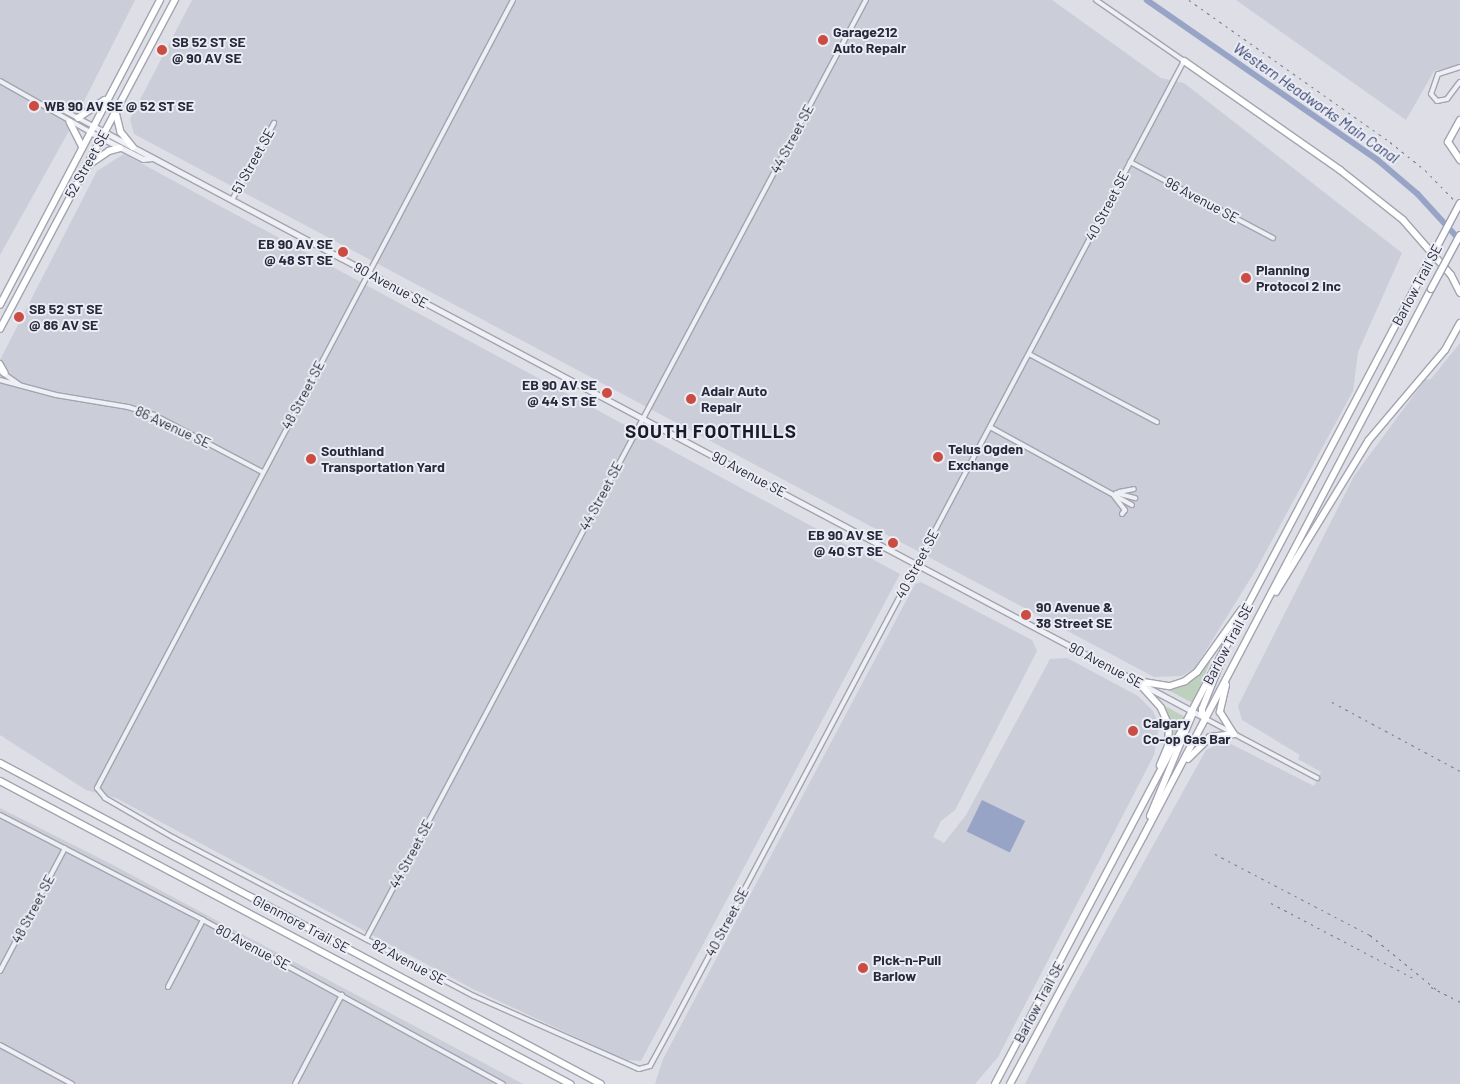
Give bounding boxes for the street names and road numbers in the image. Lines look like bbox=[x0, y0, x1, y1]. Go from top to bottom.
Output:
street label: 44 Street SE bbox=[767, 102, 817, 176]
street label: 51 Street SE bbox=[228, 125, 278, 197]
street label: 52 Street SE bbox=[61, 127, 113, 201]
street label: 40 Street SE bbox=[1082, 168, 1132, 244]
street label: 96 Avenue SE bbox=[1162, 174, 1242, 226]
street label: Barlow Trail SE bbox=[1388, 241, 1446, 329]
street label: 90 Avenue SE bbox=[351, 258, 431, 312]
street label: 48 Street SE bbox=[278, 358, 328, 432]
street label: 86 Avenue SE bbox=[133, 402, 213, 452]
street label: 90 Avenue SE bbox=[709, 447, 789, 501]
street label: 44 Street SE bbox=[576, 459, 626, 533]
street label: 40 Street SE bbox=[892, 526, 942, 602]
street label: Barlow Trail SE bbox=[1199, 600, 1257, 688]
street label: 90 Avenue SE bbox=[1066, 638, 1146, 692]
street label: 44 Street SE bbox=[386, 817, 436, 891]
street label: 48 Street SE bbox=[8, 872, 58, 946]
street label: 40 Street SE bbox=[702, 884, 752, 960]
street label: Glenmore Trail SE bbox=[250, 891, 352, 957]
street label: 80 Avenue SE bbox=[213, 920, 293, 974]
street label: 82 Avenue SE bbox=[369, 935, 449, 989]
street label: Barlow Trail SE bbox=[1010, 958, 1068, 1046]

